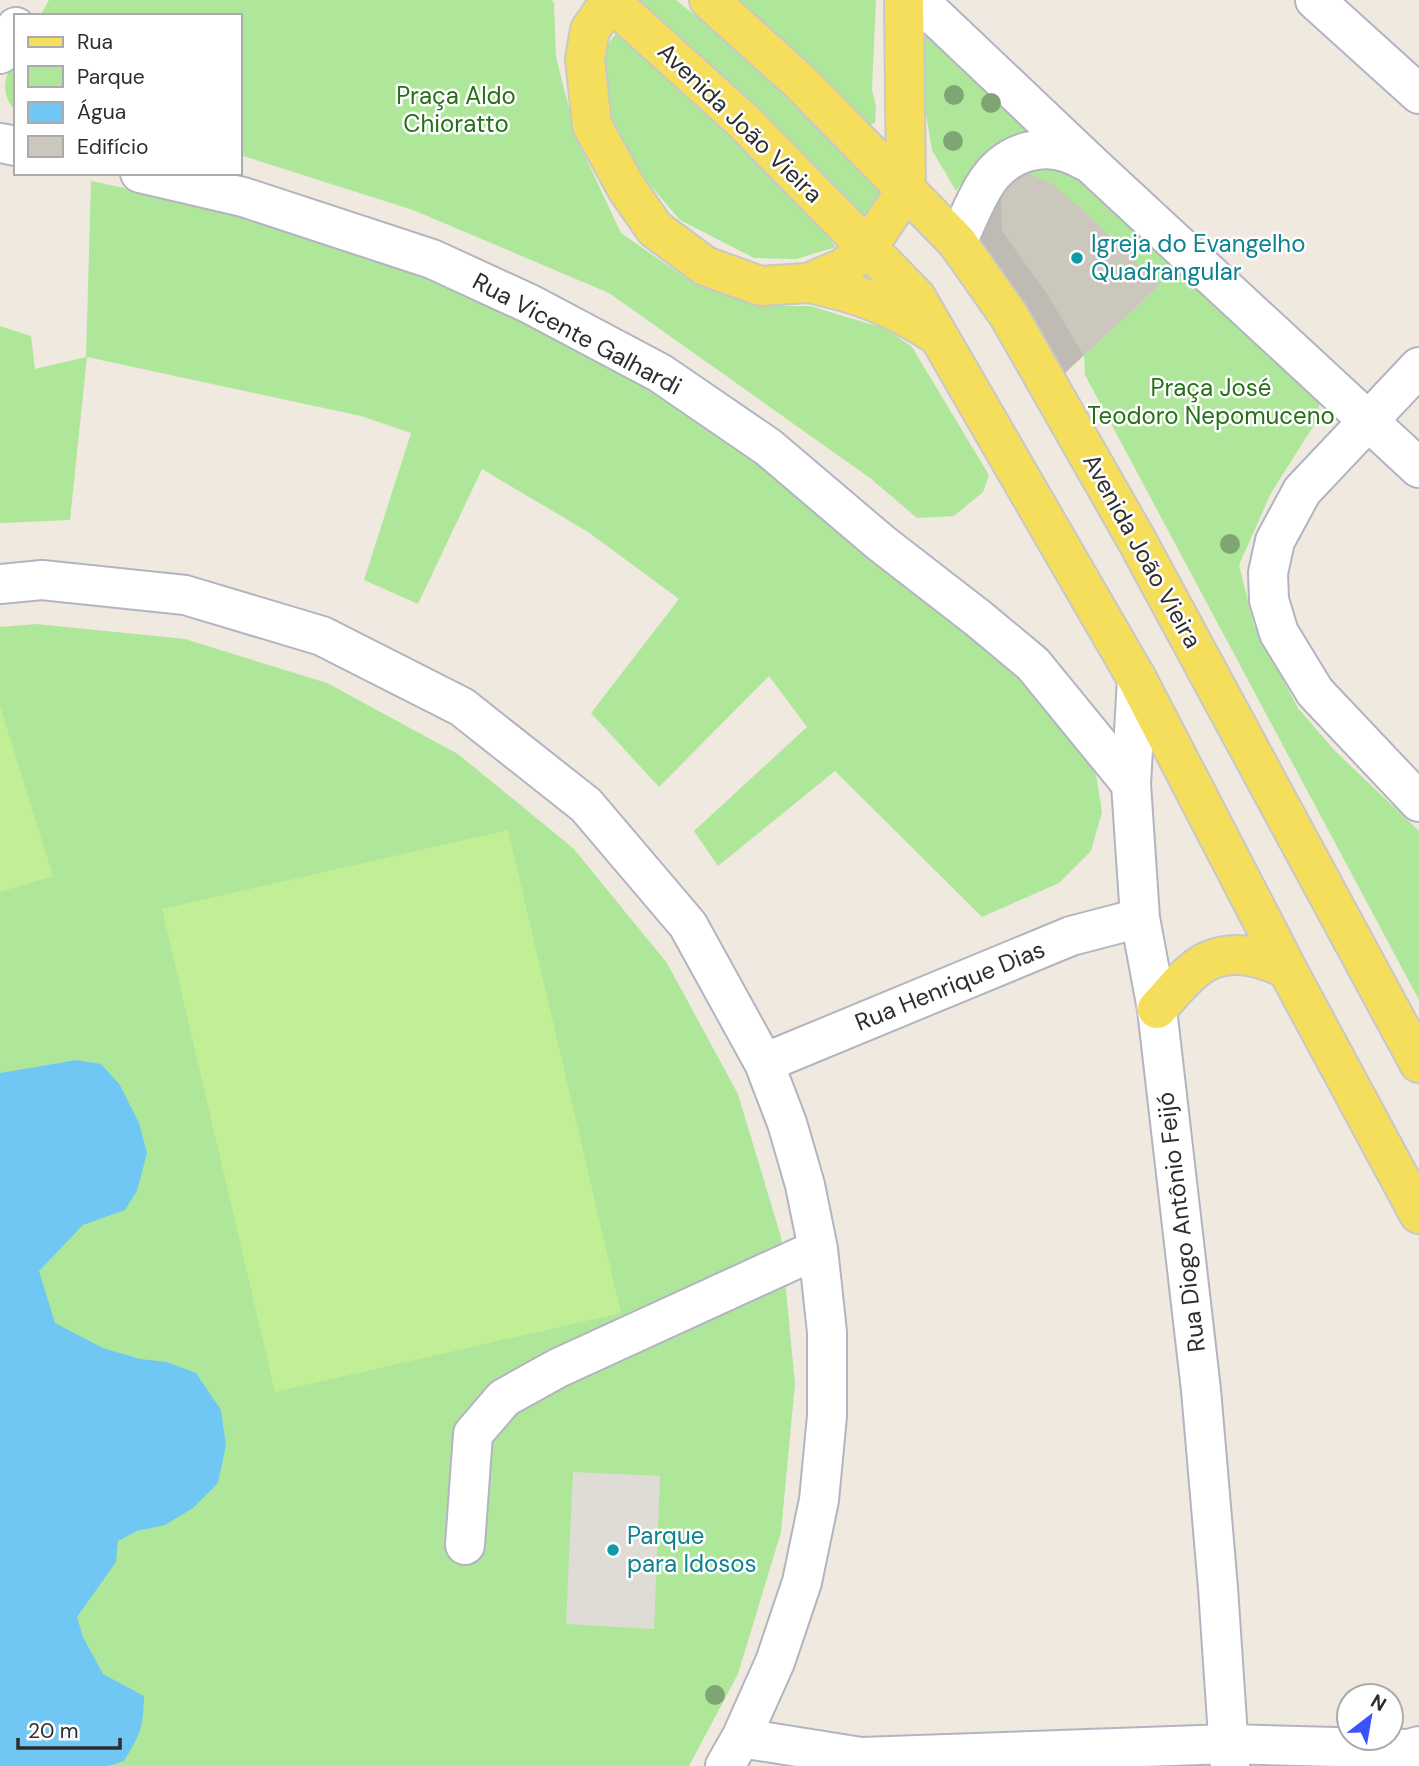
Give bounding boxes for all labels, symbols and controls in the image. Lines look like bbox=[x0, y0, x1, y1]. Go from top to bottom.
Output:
legend bbox=[14, 14, 242, 175]
text: Rua bbox=[77, 28, 113, 56]
street label: Avenida João Vieira bbox=[651, 36, 829, 209]
text: Parque bbox=[77, 63, 145, 91]
park label: Praça Aldo Chioratto bbox=[396, 80, 516, 139]
text: Água bbox=[77, 98, 126, 126]
text: Edifício bbox=[77, 133, 148, 161]
place label: Igreja do Evangelho Quadrangular bbox=[1091, 228, 1305, 287]
marker: Igreja do Evangelho Quadrangular bbox=[1069, 250, 1085, 266]
street label: Rua Vicente Galhardi bbox=[467, 265, 687, 402]
park label: Praça José Teodoro Nepomuceno bbox=[1087, 372, 1335, 431]
street label: Avenida João Vieira bbox=[1076, 448, 1209, 653]
street label: Rua Henrique Dias bbox=[850, 933, 1049, 1038]
street label: Rua Diogo Antônio Feijó bbox=[1149, 1090, 1212, 1354]
place label: Parque para Idosos bbox=[627, 1520, 757, 1579]
marker: Parque para Idosos bbox=[605, 1542, 621, 1558]
north arrow bbox=[1335, 1682, 1405, 1752]
text: N bbox=[1366, 1689, 1391, 1717]
scale bar bbox=[18, 1706, 119, 1750]
text: 20 m bbox=[28, 1717, 79, 1745]

